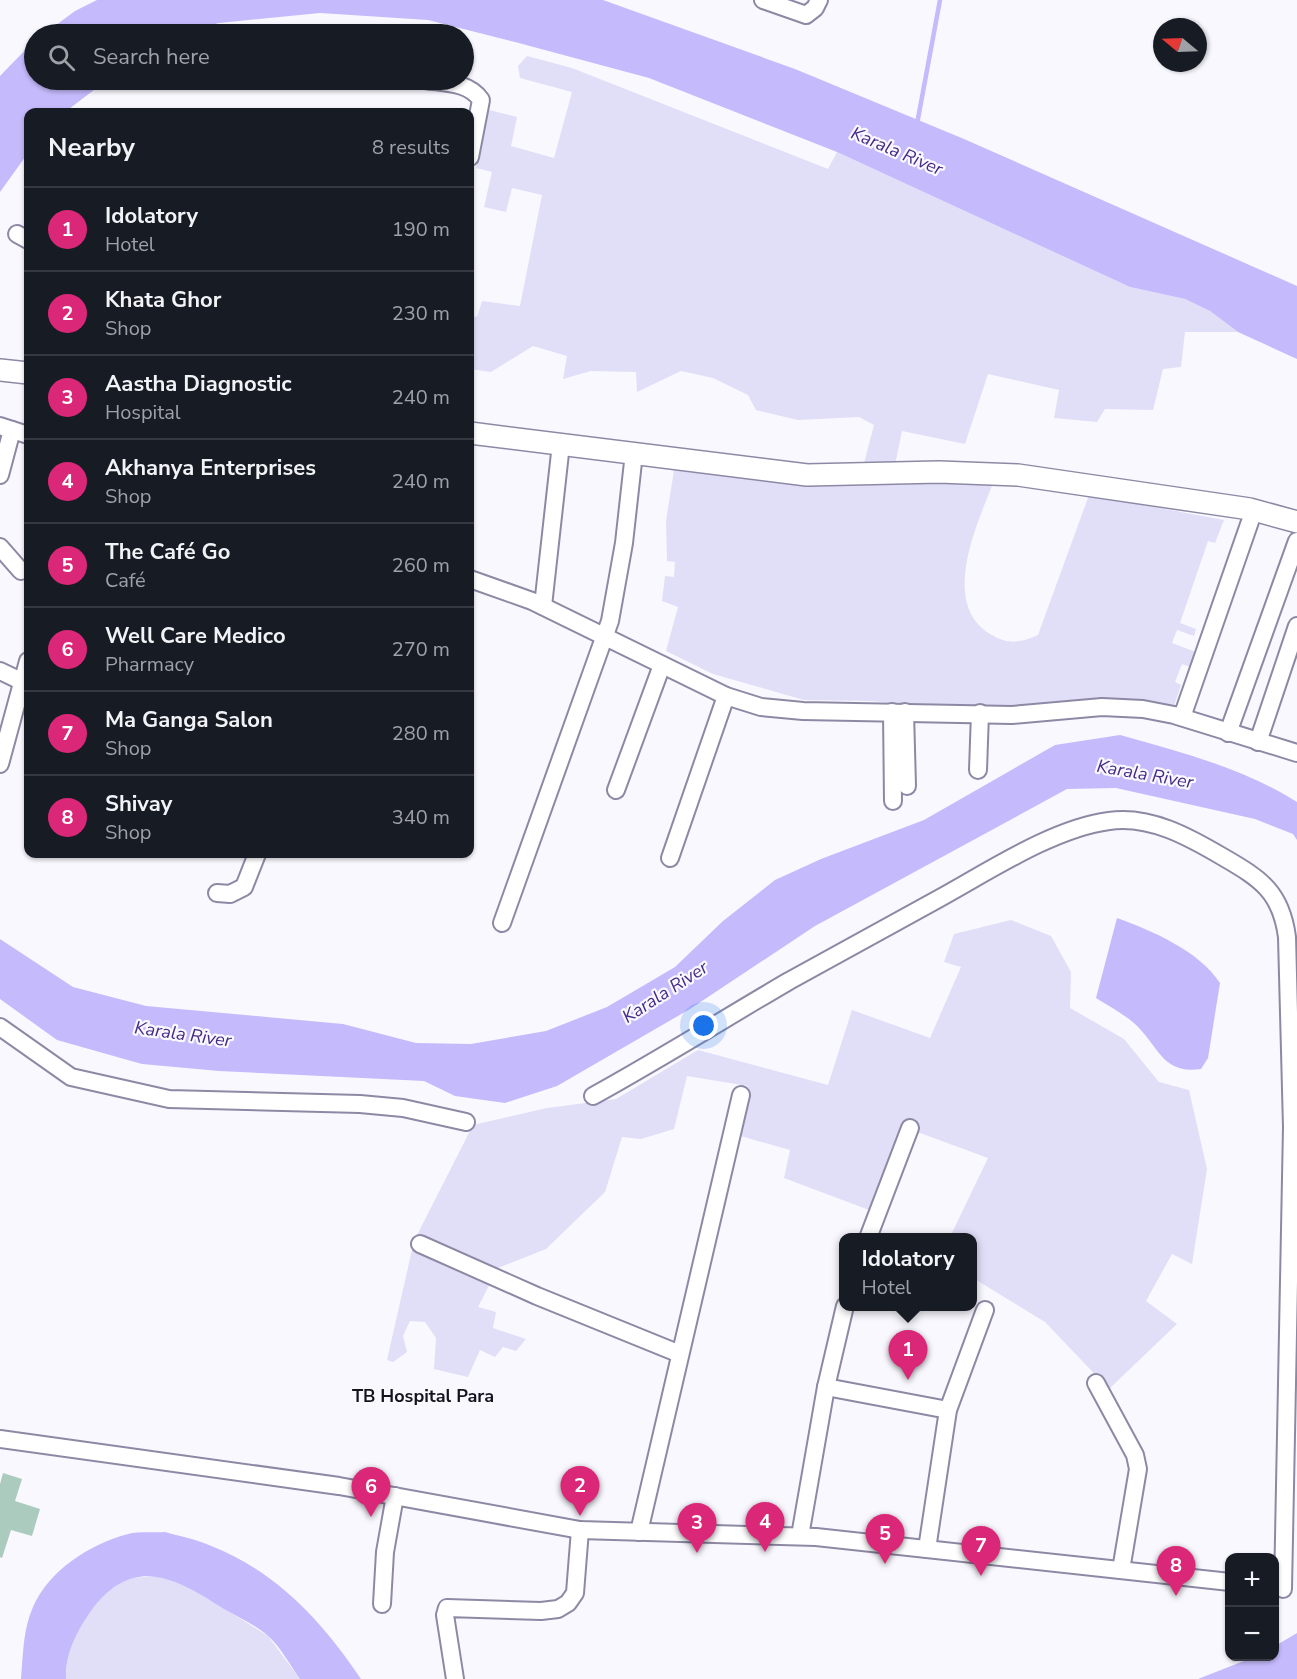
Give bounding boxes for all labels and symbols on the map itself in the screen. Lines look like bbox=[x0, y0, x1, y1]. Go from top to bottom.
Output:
north arrow bbox=[1153, 18, 1207, 72]
water label: Karala River bbox=[847, 121, 947, 181]
water label: Karala River bbox=[1095, 754, 1196, 794]
water label: Karala River bbox=[618, 955, 713, 1029]
your location bbox=[689, 1011, 718, 1040]
water label: Karala River bbox=[133, 1015, 234, 1053]
pin: 1 bbox=[888, 1330, 928, 1380]
district label: TB Hospital Para bbox=[352, 1384, 494, 1408]
pin: 2 bbox=[560, 1466, 600, 1516]
pin: 6 bbox=[352, 1468, 391, 1517]
pin: 4 bbox=[746, 1502, 784, 1552]
pin: 3 bbox=[678, 1504, 716, 1553]
pin: 5 bbox=[866, 1514, 904, 1564]
pin: 7 bbox=[962, 1526, 1000, 1576]
pin: 8 bbox=[1156, 1546, 1196, 1596]

